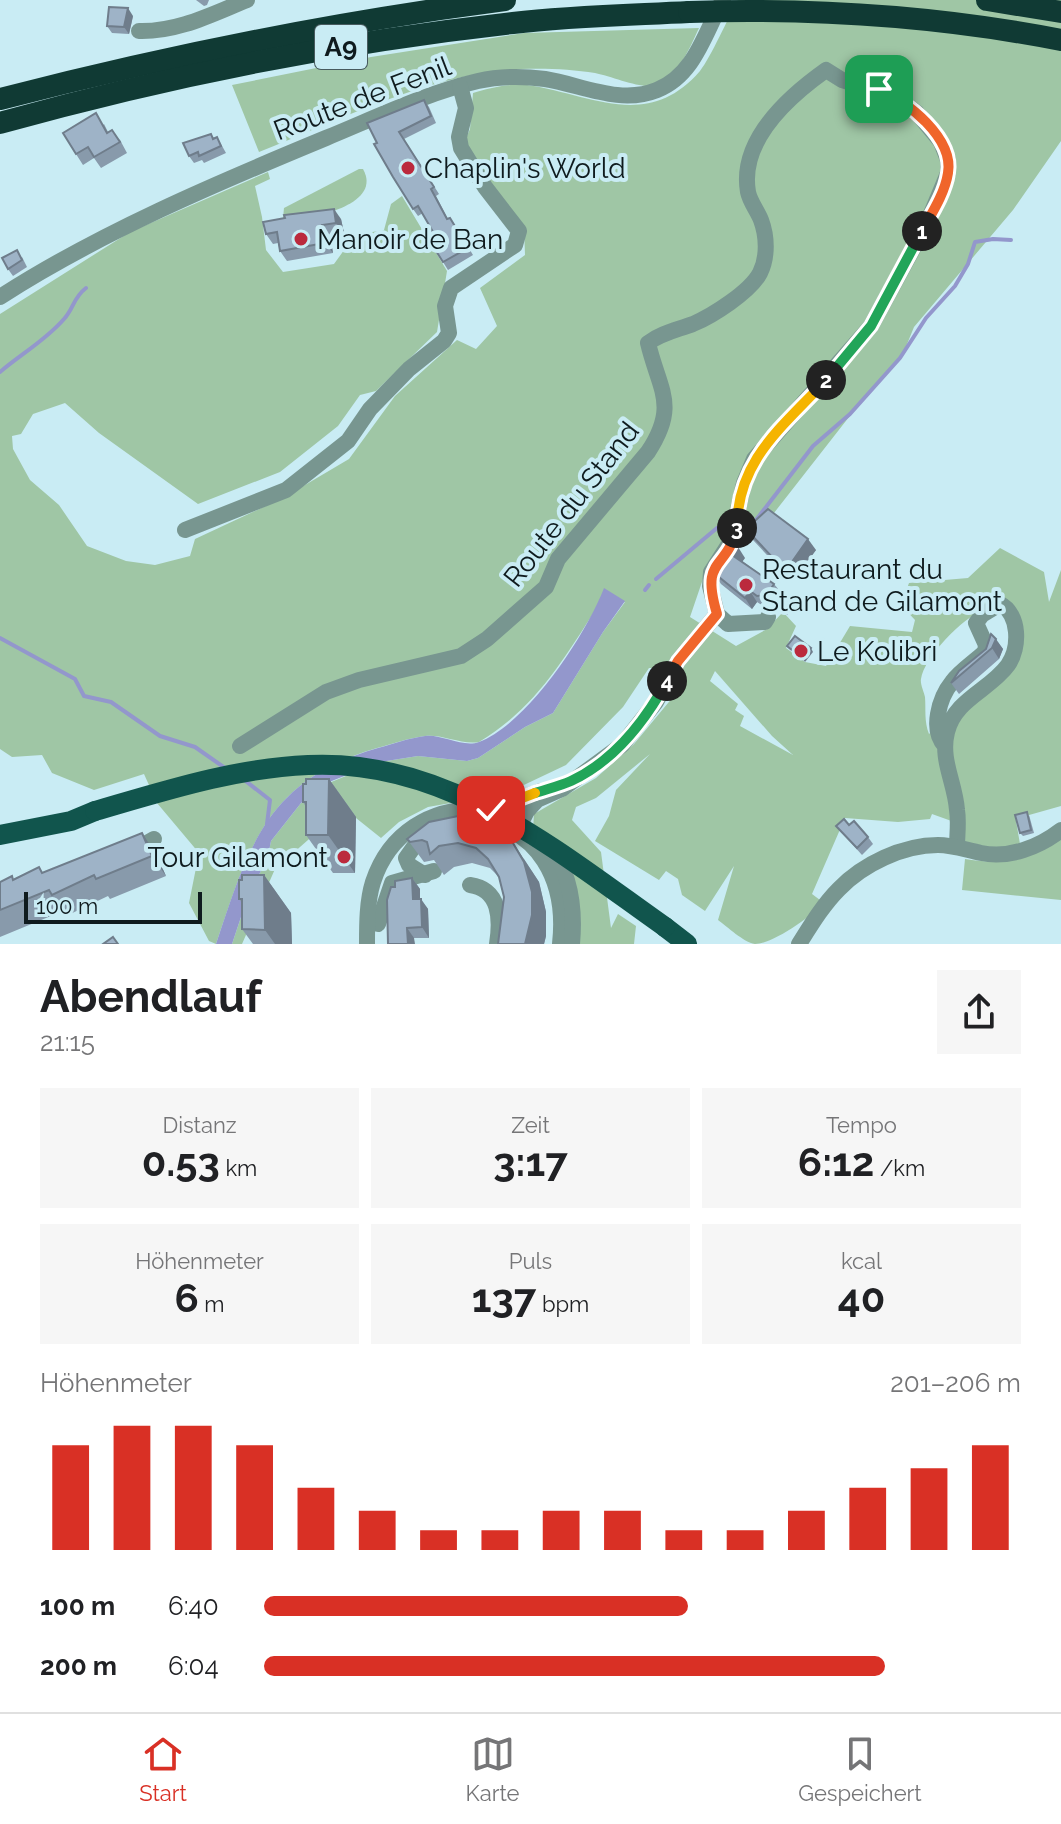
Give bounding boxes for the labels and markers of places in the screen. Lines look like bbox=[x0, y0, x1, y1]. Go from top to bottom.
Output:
pin bbox=[845, 55, 913, 123]
place label: Chaplin's World bbox=[424, 152, 626, 185]
marker: Chaplin's World bbox=[399, 159, 417, 177]
pin: 1 bbox=[902, 211, 942, 251]
place label: Manoir de Ban bbox=[317, 223, 503, 256]
marker: Manoir de Ban bbox=[292, 230, 310, 248]
pin: 2 bbox=[806, 360, 846, 400]
pin: 3 bbox=[717, 508, 757, 548]
place label: Restaurant du Stand de Gilamont bbox=[762, 553, 1003, 618]
marker: Restaurant du Stand de Gilamont bbox=[737, 576, 755, 594]
place label: Le Kolibri bbox=[817, 635, 937, 668]
marker: Le Kolibri bbox=[792, 642, 810, 660]
pin: 4 bbox=[647, 661, 687, 701]
pin bbox=[457, 776, 525, 844]
place label: Tour Gilamont bbox=[147, 841, 329, 874]
marker: Tour Gilamont bbox=[335, 848, 353, 866]

